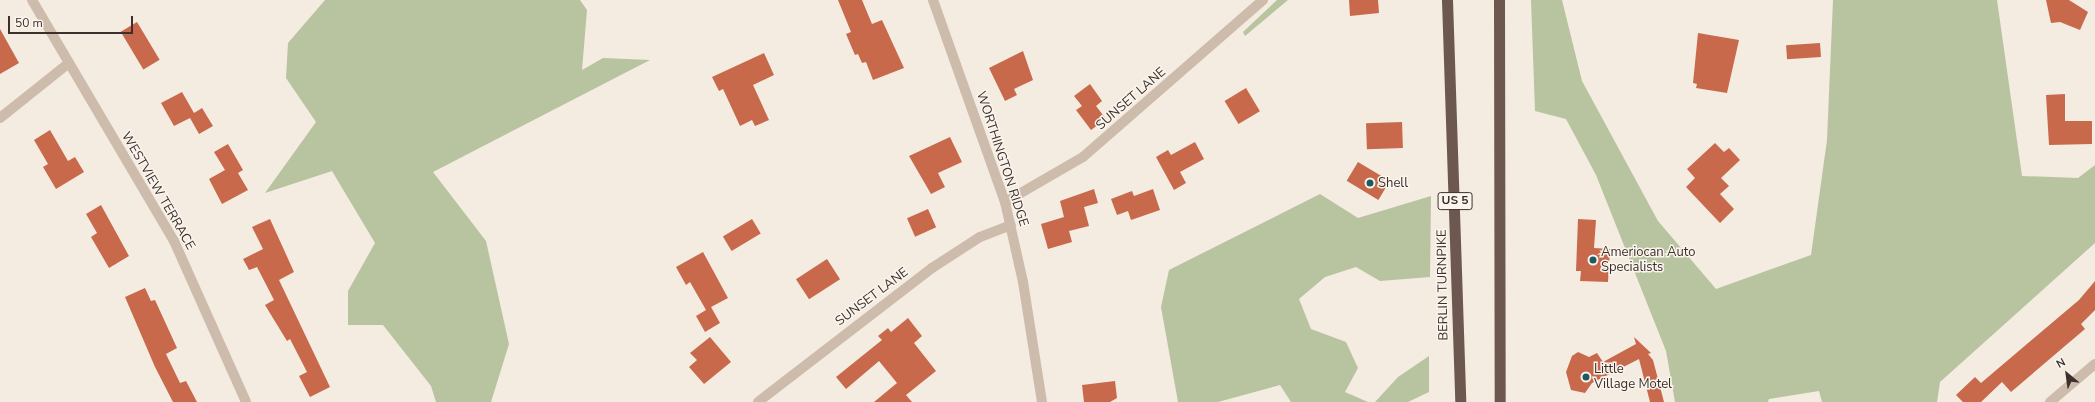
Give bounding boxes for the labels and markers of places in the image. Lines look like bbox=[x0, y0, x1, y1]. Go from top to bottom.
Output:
place label: Shell bbox=[1378, 175, 1408, 191]
marker: Shell bbox=[1365, 178, 1375, 188]
place label: Ameriocan Auto Specialists bbox=[1601, 245, 1695, 276]
marker: Ameriocan Auto Specialists bbox=[1588, 255, 1598, 265]
place label: Little Village Motel bbox=[1594, 362, 1672, 393]
marker: Little Village Motel bbox=[1581, 372, 1591, 382]

